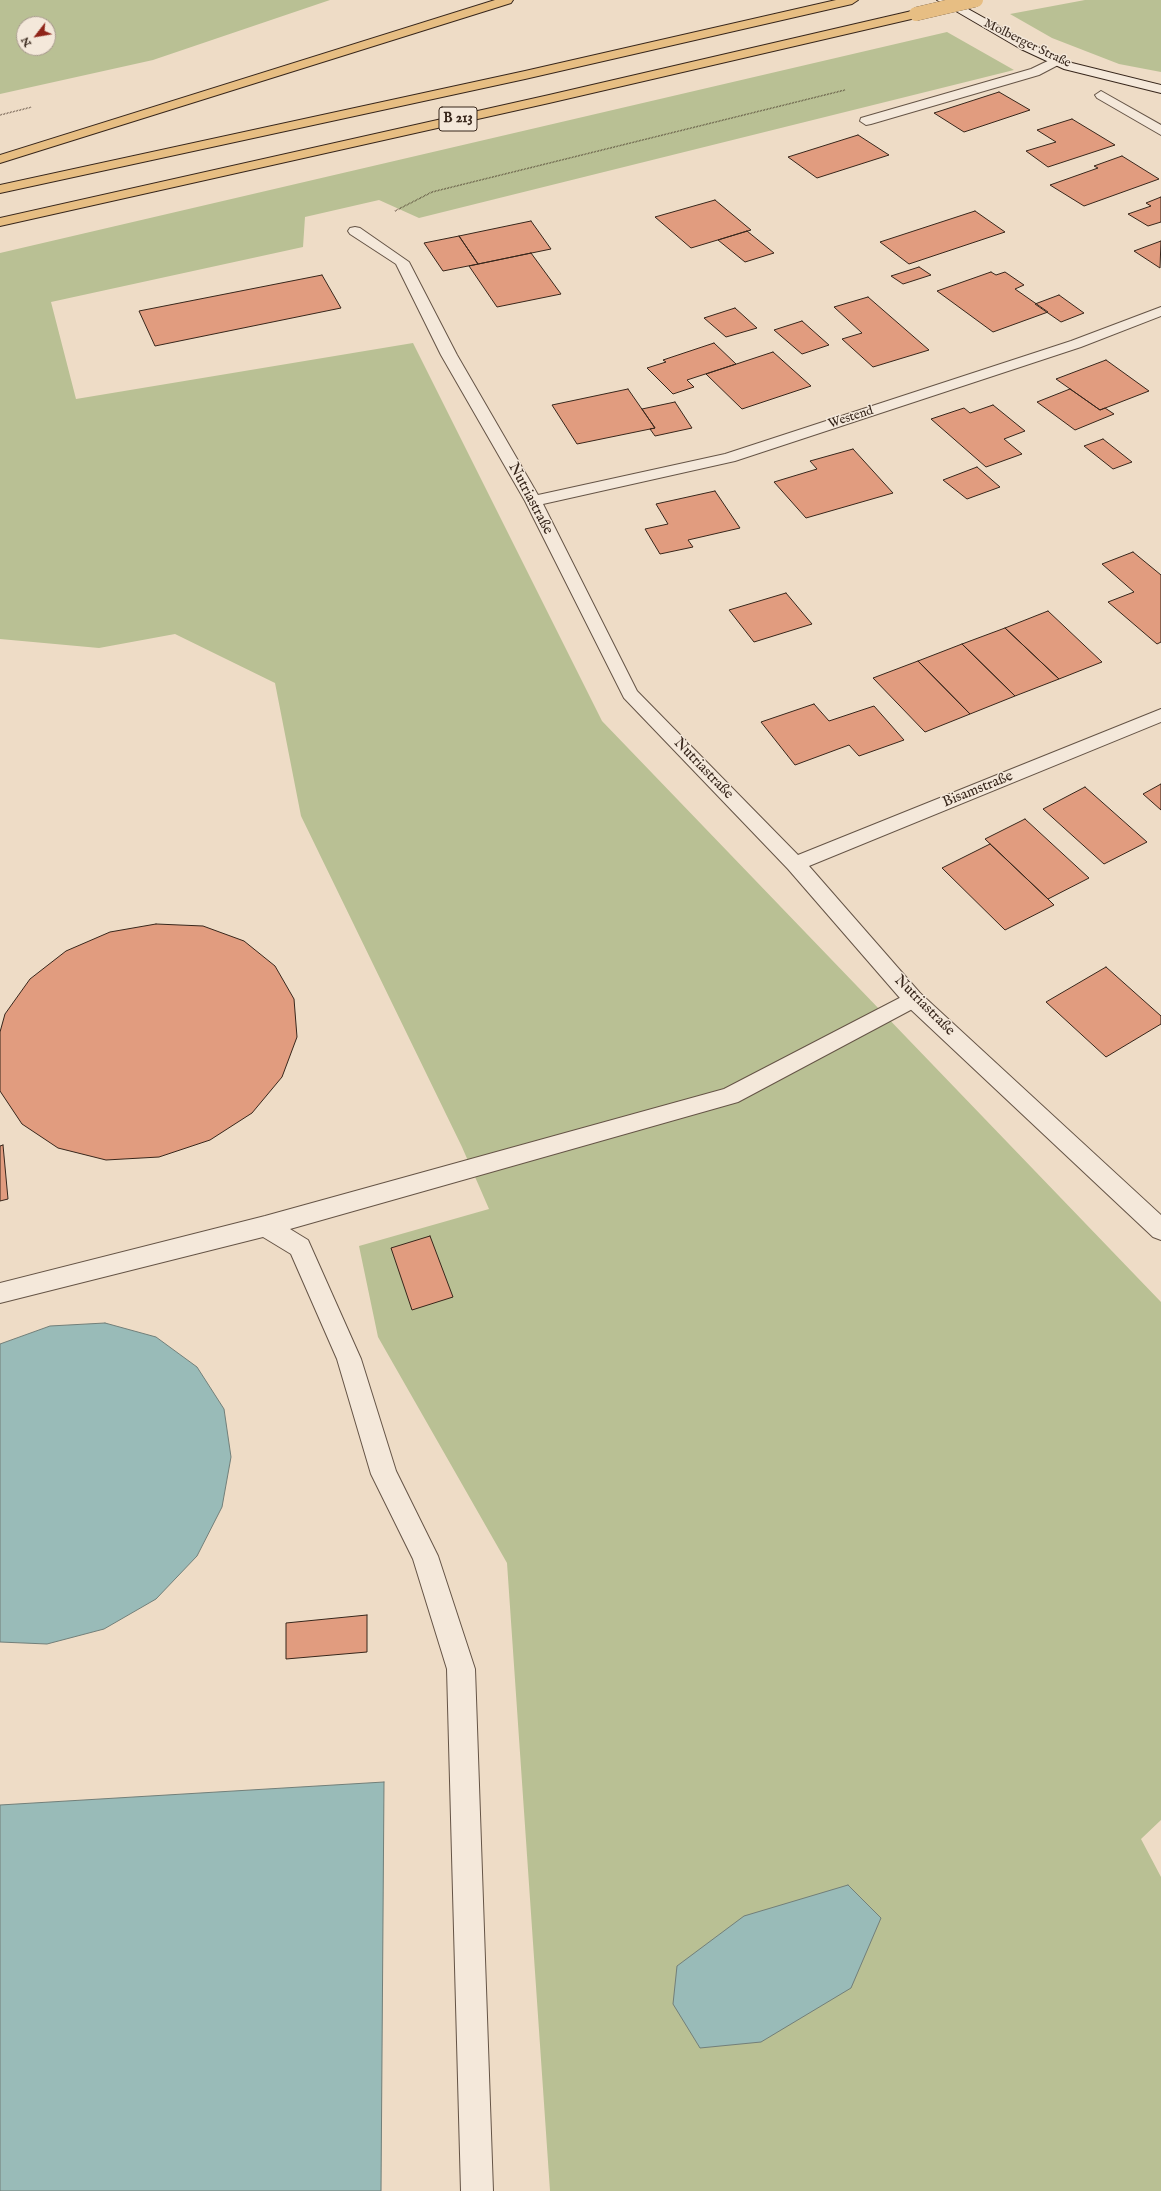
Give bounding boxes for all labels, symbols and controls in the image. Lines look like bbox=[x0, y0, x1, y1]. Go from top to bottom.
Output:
north arrow bbox=[16, 16, 56, 56]
street label: Molberger Straße bbox=[981, 16, 1073, 72]
text: N bbox=[18, 34, 35, 49]
road number: B 213 bbox=[439, 107, 477, 131]
street label: Westend bbox=[826, 403, 876, 433]
street label: Nutriastraße bbox=[504, 460, 556, 538]
street label: Nutriastraße bbox=[669, 735, 737, 803]
street label: Bisamstraße bbox=[940, 768, 1016, 812]
street label: Nutriastraße bbox=[890, 972, 958, 1040]

